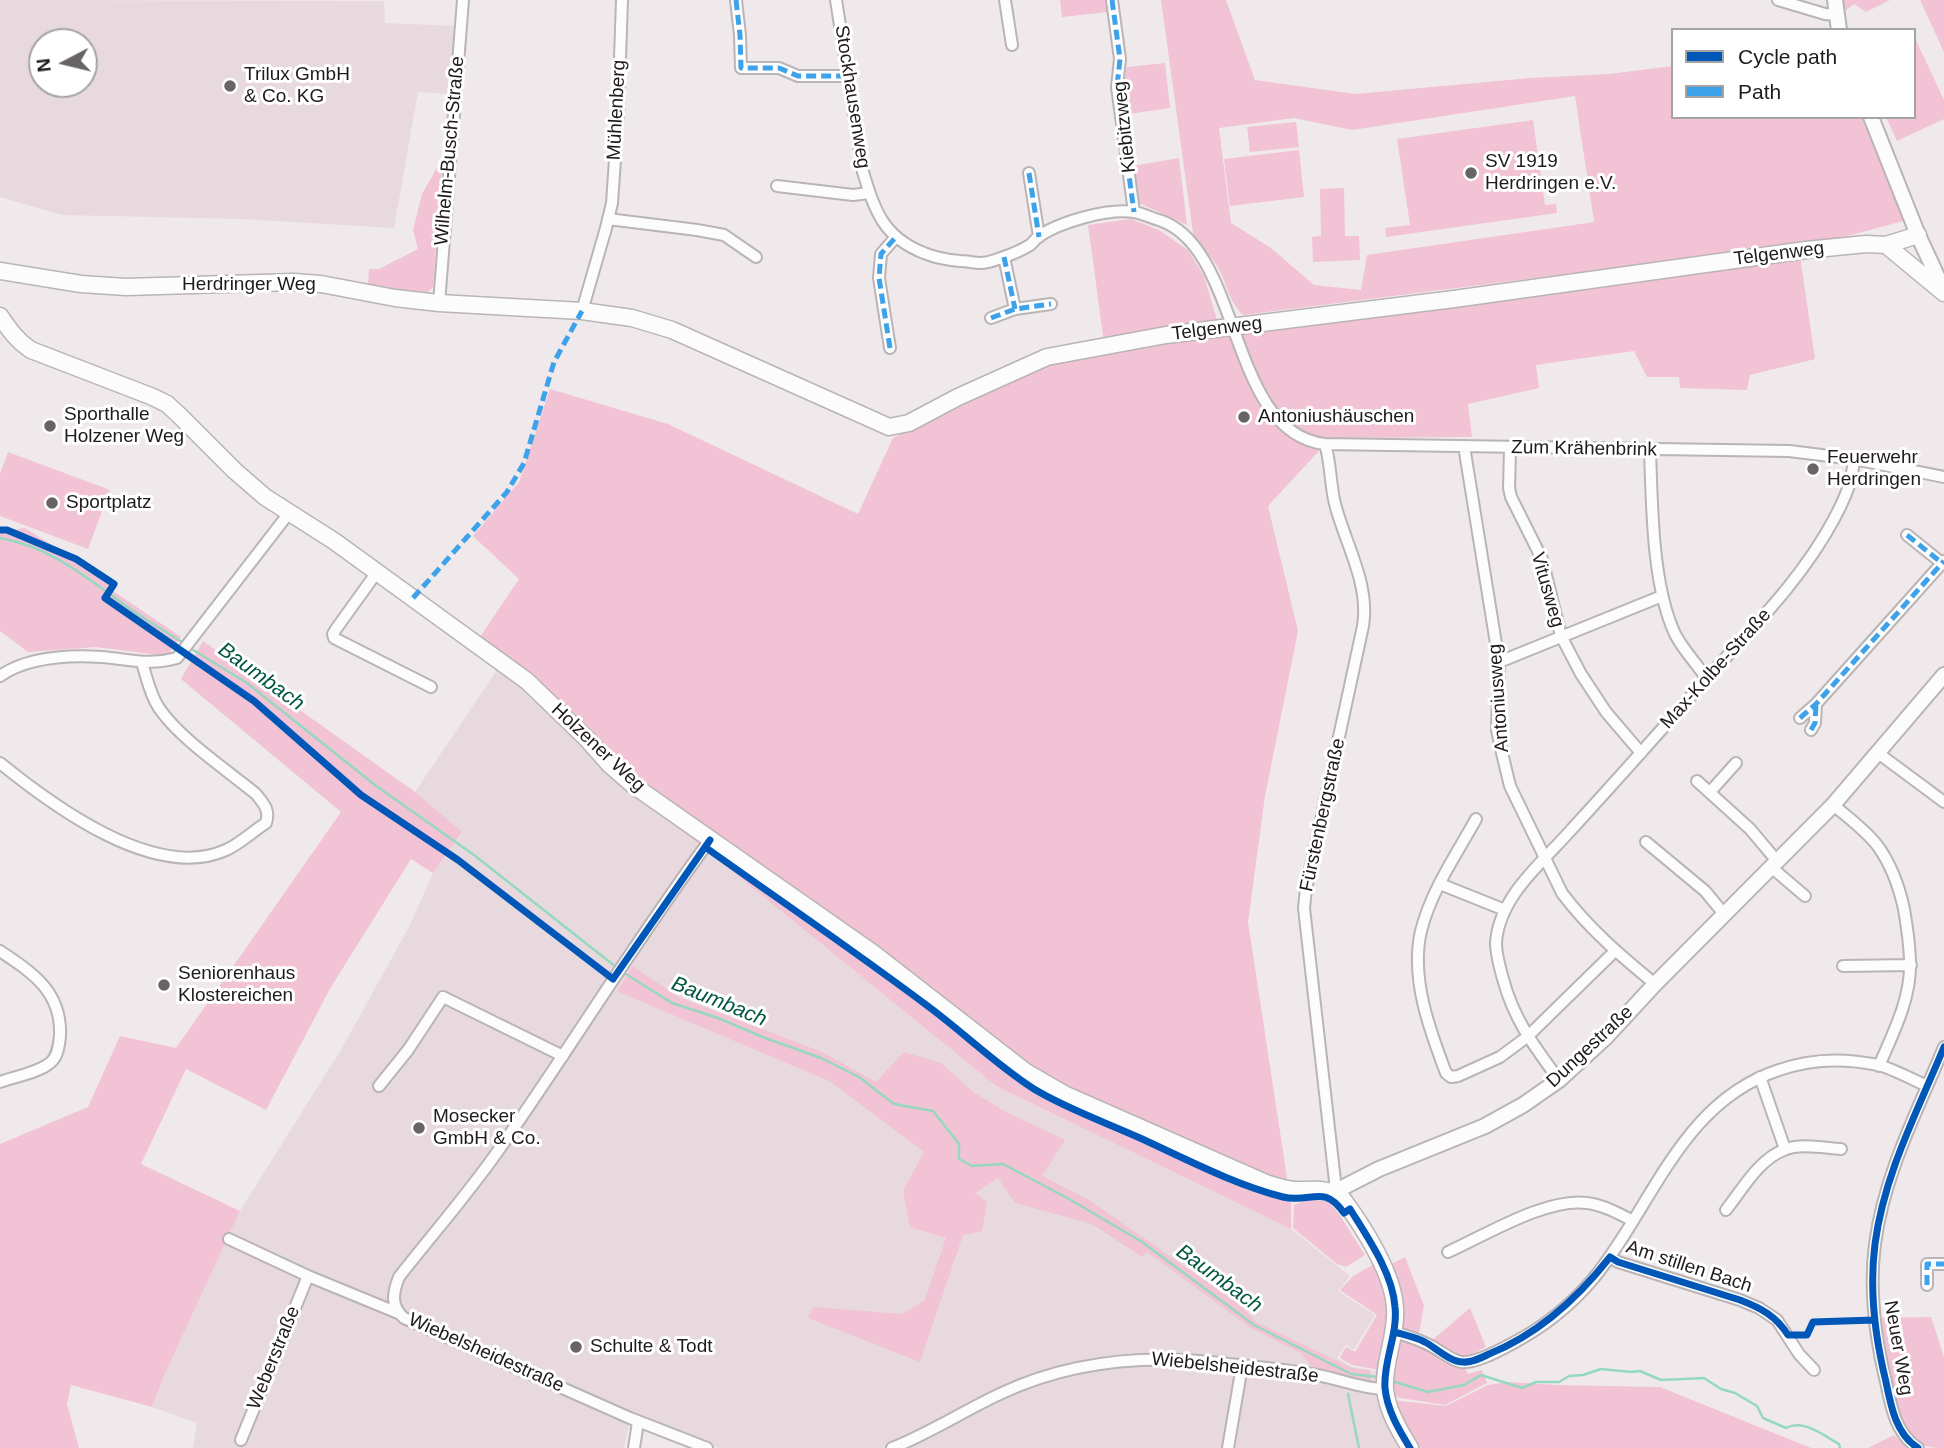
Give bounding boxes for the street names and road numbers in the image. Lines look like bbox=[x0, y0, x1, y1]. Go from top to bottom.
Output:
street label: Stockhausenweg bbox=[829, 24, 875, 170]
street label: Wilhelm-Busch-Straße bbox=[430, 55, 470, 247]
street label: Mühlenberg bbox=[603, 59, 631, 161]
street label: Kiebitzweg bbox=[1109, 80, 1141, 174]
street label: Telgenweg bbox=[1733, 237, 1825, 271]
street label: Herdringer Weg bbox=[182, 274, 316, 296]
street label: Telgenweg bbox=[1171, 312, 1263, 346]
street label: Zum Krähenbrink bbox=[1511, 436, 1657, 462]
street label: Vitusweg bbox=[1525, 550, 1569, 630]
street label: Max-Kolbe-Straße bbox=[1656, 604, 1776, 734]
street label: Antoniusweg bbox=[1484, 643, 1514, 753]
street label: Holzener Weg bbox=[546, 699, 650, 797]
street label: Fürstenbergstraße bbox=[1296, 736, 1350, 894]
street label: Dungestraße bbox=[1542, 1001, 1638, 1093]
street label: Am stillen Bach bbox=[1623, 1236, 1755, 1298]
street label: Neuer Weg bbox=[1878, 1299, 1918, 1397]
street label: Weberstraße bbox=[243, 1303, 305, 1413]
street label: Wiebelsheidestraße bbox=[405, 1308, 567, 1398]
street label: Wiebelsheidestraße bbox=[1150, 1348, 1320, 1388]

